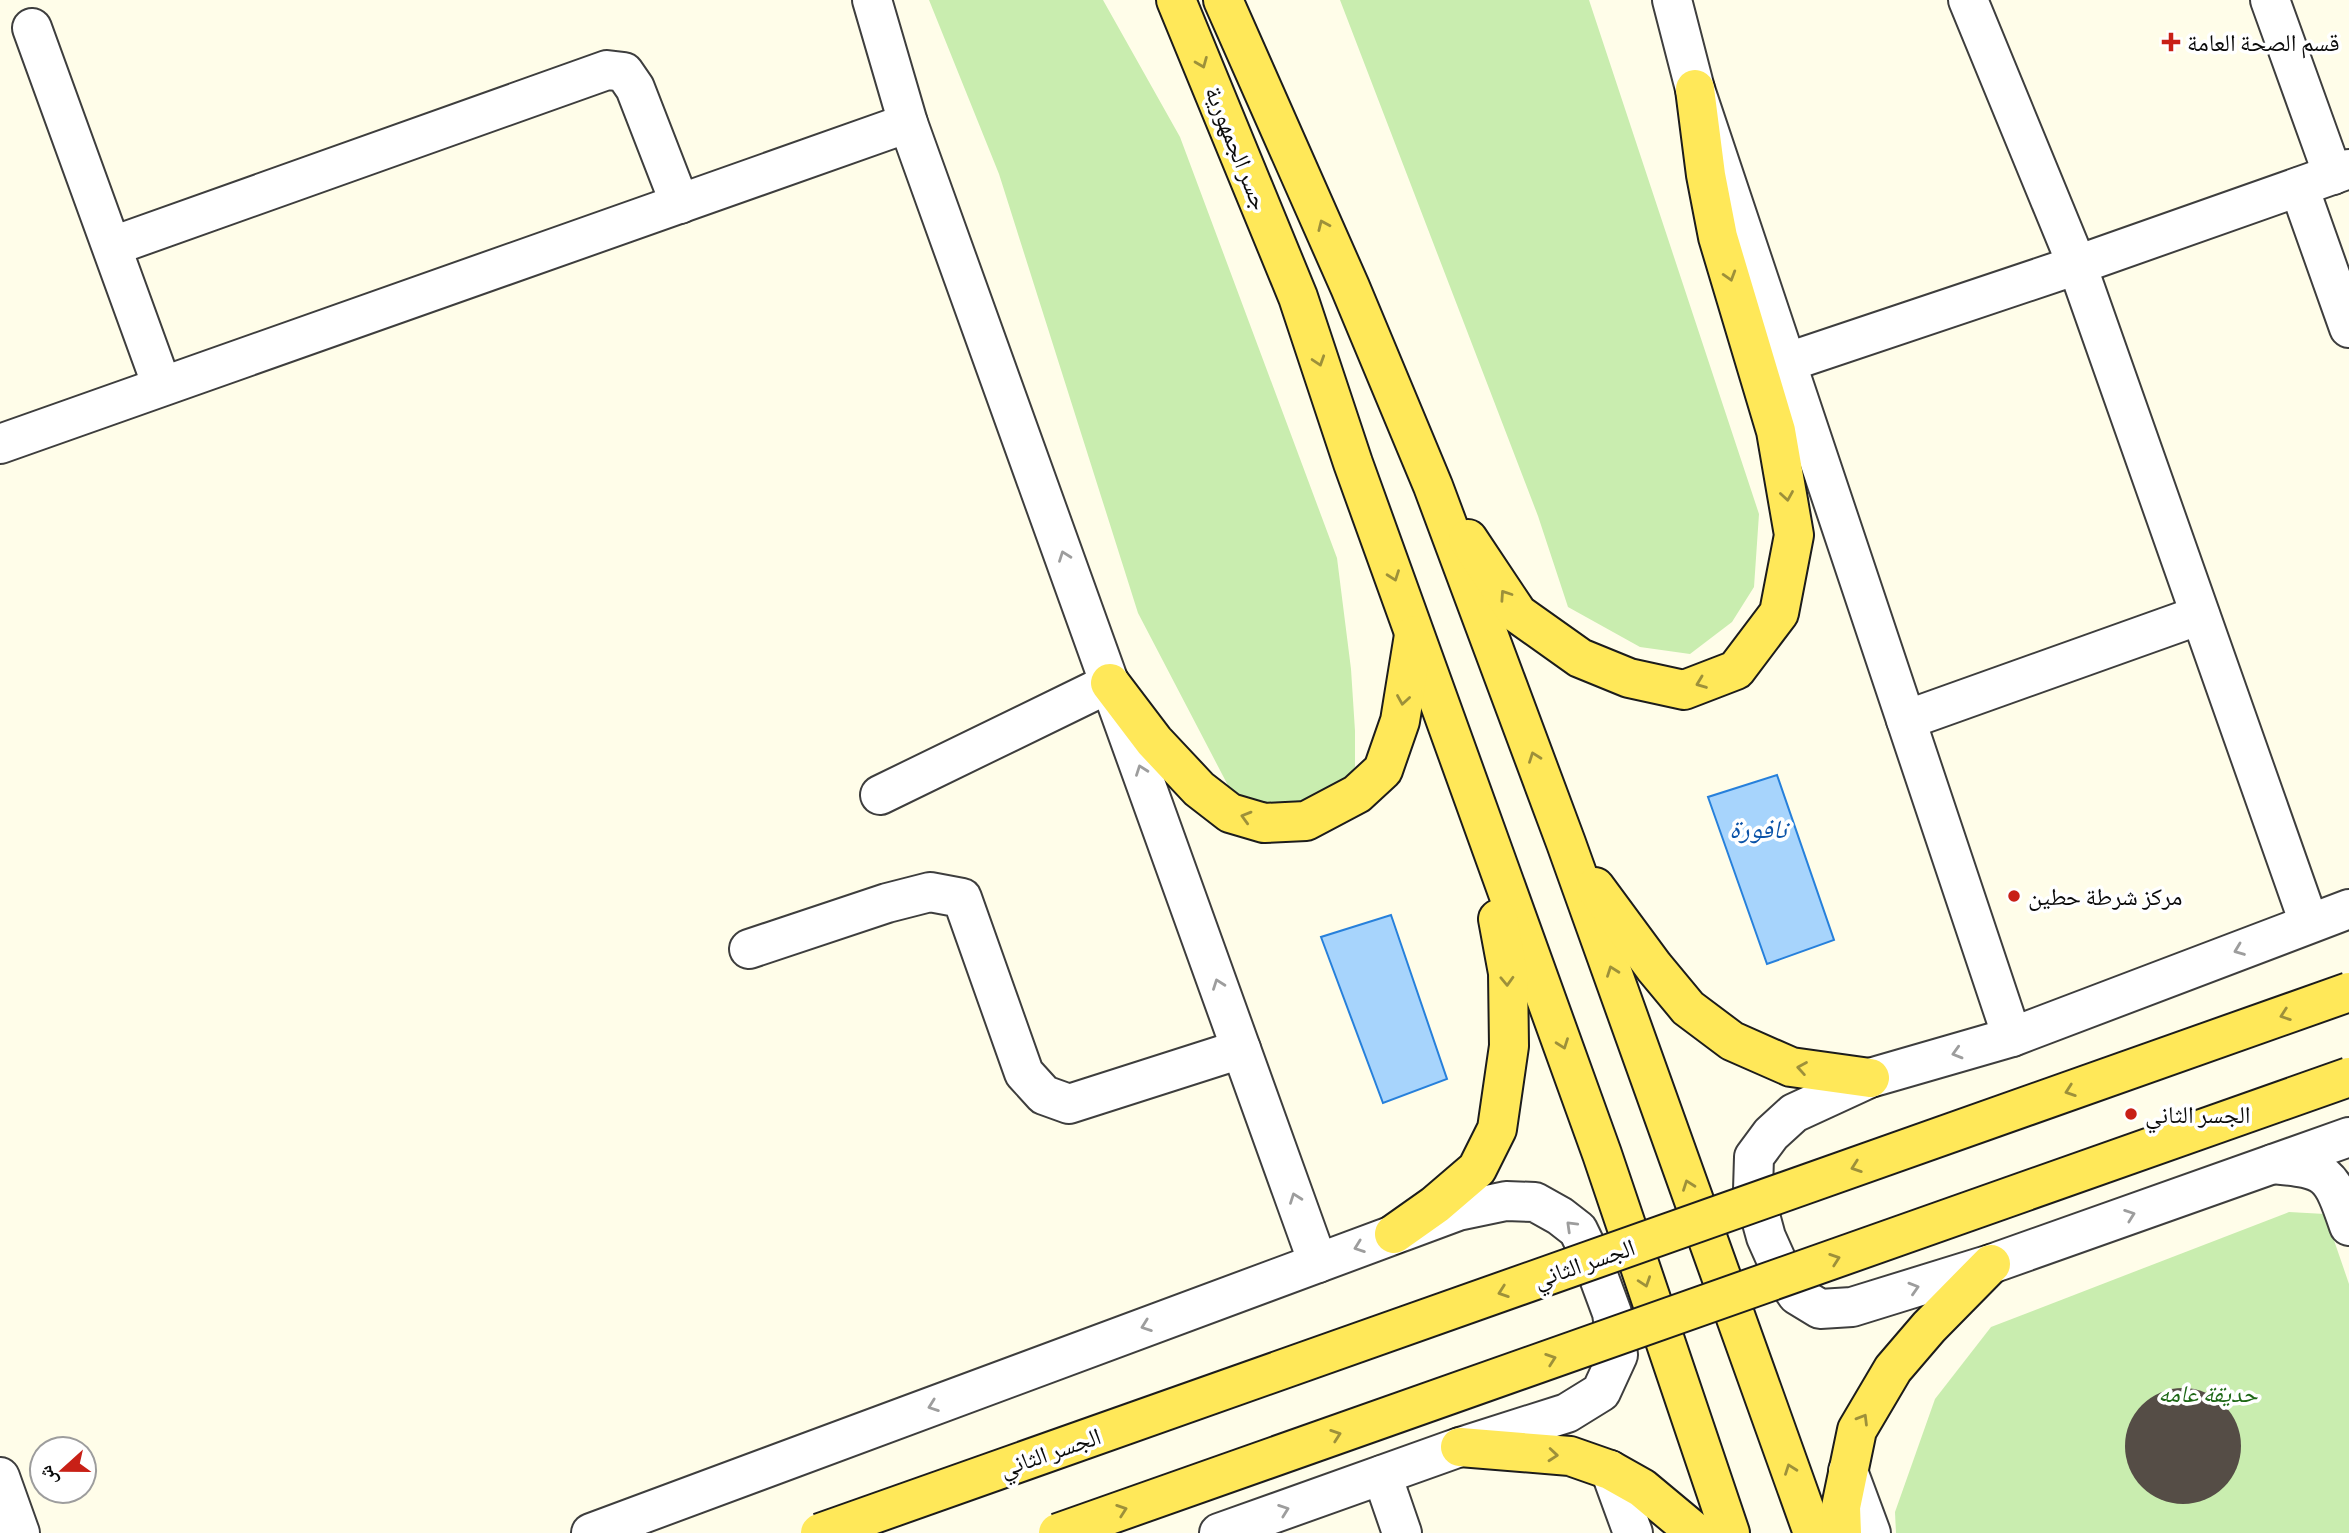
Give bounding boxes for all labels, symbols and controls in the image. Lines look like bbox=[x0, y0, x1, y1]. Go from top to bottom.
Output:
place label: قسم الصحة العامة bbox=[2187, 29, 2340, 59]
marker: قسم الصحة العامة bbox=[2161, 32, 2181, 52]
one-way arrow bbox=[1194, 56, 1208, 68]
street label: جسر الجمهورية bbox=[1200, 82, 1274, 214]
one-way arrow bbox=[1317, 219, 1331, 232]
one-way arrow bbox=[1721, 270, 1736, 282]
one-way arrow bbox=[1311, 355, 1325, 367]
one-way arrow bbox=[1779, 490, 1794, 502]
one-way arrow bbox=[1058, 550, 1072, 563]
one-way arrow bbox=[1386, 570, 1400, 582]
one-way arrow bbox=[1500, 589, 1513, 602]
one-way arrow bbox=[1696, 675, 1708, 689]
one-way arrow bbox=[1396, 694, 1411, 706]
one-way arrow bbox=[1528, 752, 1542, 764]
one-way arrow bbox=[1135, 765, 1149, 777]
one-way arrow bbox=[1240, 811, 1252, 826]
water label: نافورة bbox=[1729, 815, 1790, 844]
place label: مركز شرطة حطين bbox=[2028, 883, 2183, 911]
marker: مركز شرطة حطين bbox=[2006, 888, 2022, 904]
one-way arrow bbox=[2234, 941, 2246, 955]
one-way arrow bbox=[1606, 966, 1620, 978]
one-way arrow bbox=[1500, 976, 1515, 987]
one-way arrow bbox=[1212, 979, 1226, 991]
one-way arrow bbox=[2279, 1007, 2291, 1021]
one-way arrow bbox=[1554, 1037, 1568, 1049]
one-way arrow bbox=[1951, 1045, 1963, 1060]
one-way arrow bbox=[1796, 1061, 1808, 1076]
one-way arrow bbox=[2065, 1083, 2077, 1097]
place label: الجسر الثاني bbox=[2145, 1101, 2251, 1134]
marker: الجسر الثاني bbox=[2123, 1106, 2139, 1122]
one-way arrow bbox=[1850, 1159, 1862, 1173]
one-way arrow bbox=[1683, 1180, 1697, 1192]
one-way arrow bbox=[1289, 1193, 1303, 1205]
one-way arrow bbox=[2123, 1209, 2135, 1223]
one-way arrow bbox=[1567, 1222, 1580, 1235]
street label: الجسر الثاني bbox=[1530, 1233, 1640, 1299]
one-way arrow bbox=[1354, 1239, 1366, 1253]
one-way arrow bbox=[1828, 1253, 1840, 1267]
one-way arrow bbox=[1637, 1275, 1651, 1287]
one-way arrow bbox=[1908, 1281, 1920, 1296]
one-way arrow bbox=[1497, 1283, 1509, 1297]
one-way arrow bbox=[1140, 1318, 1152, 1332]
one-way arrow bbox=[1544, 1353, 1557, 1367]
park label: حديقة عامه bbox=[2158, 1380, 2258, 1407]
one-way arrow bbox=[927, 1397, 939, 1411]
one-way arrow bbox=[1855, 1414, 1868, 1427]
street label: الجسر الثاني bbox=[996, 1422, 1106, 1488]
one-way arrow bbox=[1330, 1429, 1342, 1443]
north arrow bbox=[28, 1435, 98, 1505]
one-way arrow bbox=[1548, 1447, 1559, 1462]
text: ش bbox=[34, 1462, 62, 1489]
one-way arrow bbox=[1784, 1463, 1798, 1475]
one-way arrow bbox=[1115, 1504, 1127, 1518]
one-way arrow bbox=[1277, 1504, 1289, 1518]

